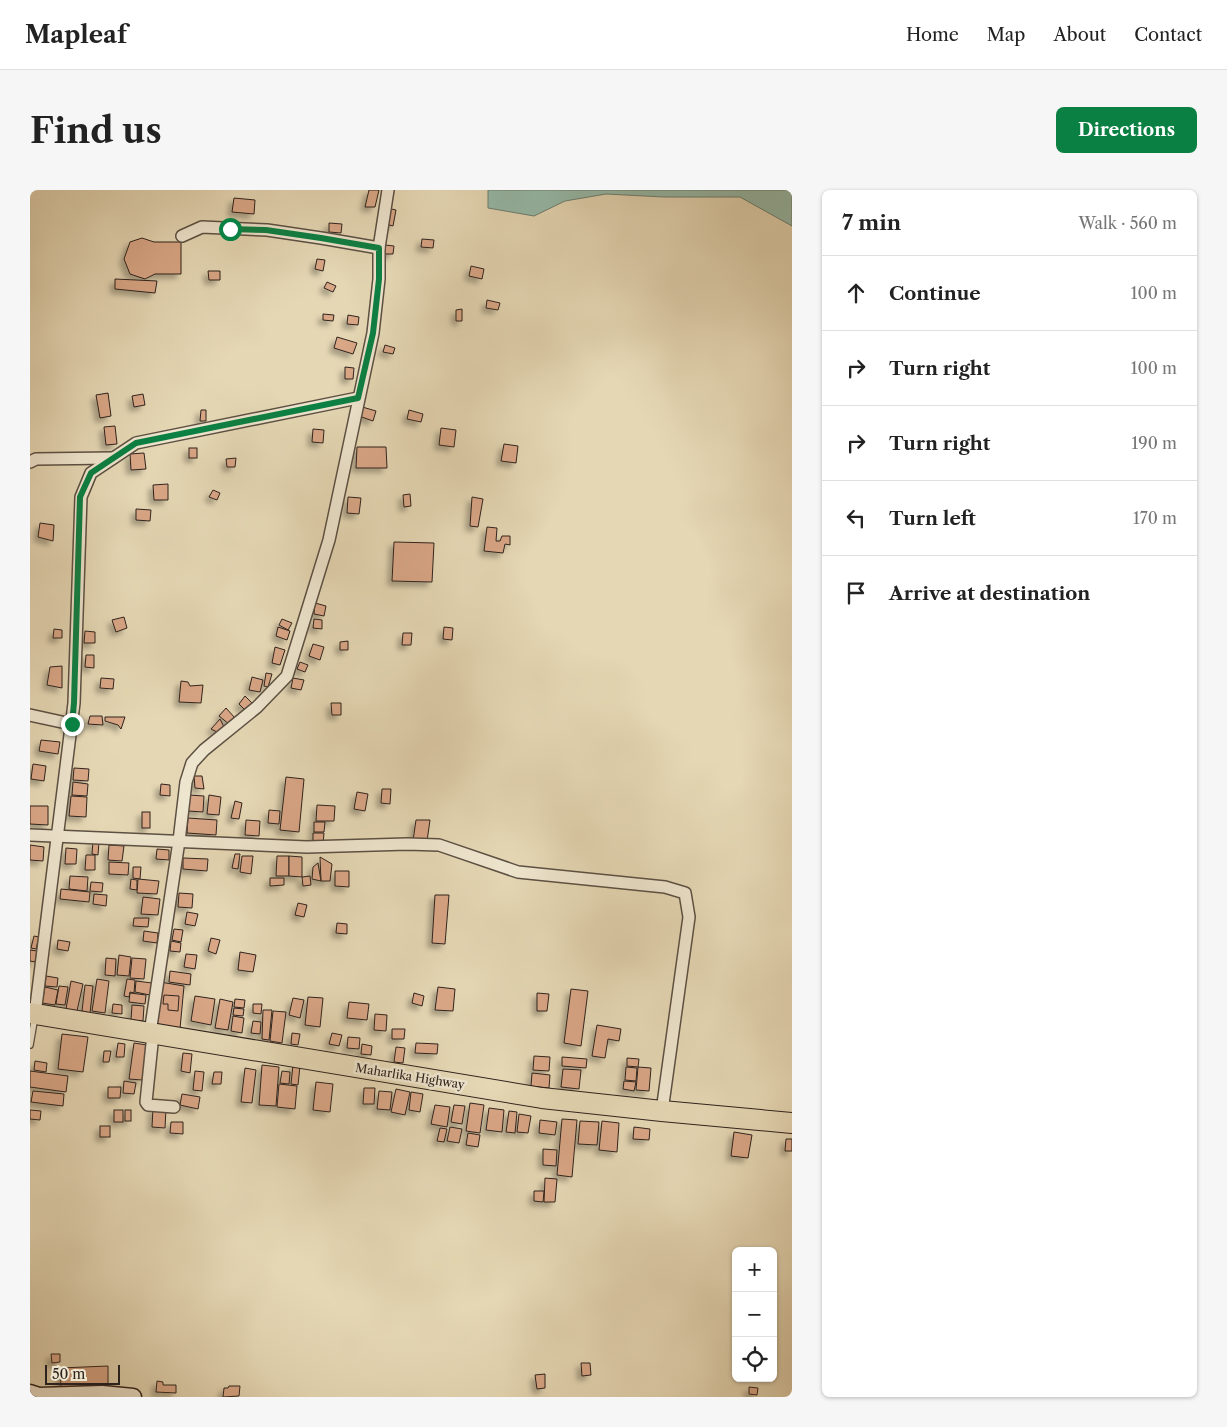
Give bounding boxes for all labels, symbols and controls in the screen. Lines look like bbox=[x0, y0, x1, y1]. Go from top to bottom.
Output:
text: Mapleaf bbox=[25, 20, 127, 49]
text: Home bbox=[906, 24, 959, 46]
text: Map bbox=[987, 24, 1025, 46]
text: About bbox=[1053, 24, 1106, 46]
text: Contact bbox=[1134, 24, 1202, 46]
button: Directions bbox=[1056, 107, 1197, 153]
text: Find us bbox=[30, 109, 162, 152]
text: 7 min bbox=[842, 210, 901, 235]
text: Walk · 560 m bbox=[1078, 213, 1177, 233]
route start bbox=[219, 218, 242, 241]
icon: ahead bbox=[842, 279, 870, 307]
text: Continue bbox=[889, 282, 981, 305]
text: 100 m bbox=[1131, 283, 1177, 303]
icon: right bbox=[842, 354, 870, 382]
text: Turn right bbox=[889, 357, 990, 380]
text: 100 m bbox=[1131, 358, 1177, 378]
icon: right bbox=[842, 429, 870, 457]
text: Turn right bbox=[889, 432, 990, 455]
text: 190 m bbox=[1132, 433, 1177, 453]
icon: left bbox=[842, 504, 870, 532]
text: Turn left bbox=[889, 507, 976, 530]
text: 170 m bbox=[1133, 508, 1177, 528]
icon: arrive bbox=[842, 579, 870, 607]
text: Arrive at destination bbox=[889, 582, 1090, 605]
route end bbox=[61, 713, 84, 736]
street label: Maharlika Highway bbox=[354, 1060, 466, 1092]
map controls bbox=[732, 1247, 777, 1382]
button: + bbox=[732, 1247, 777, 1292]
button: − bbox=[732, 1292, 777, 1337]
button: locate bbox=[732, 1337, 777, 1382]
scale bar bbox=[45, 1362, 120, 1385]
text: 50 m bbox=[52, 1365, 85, 1383]

